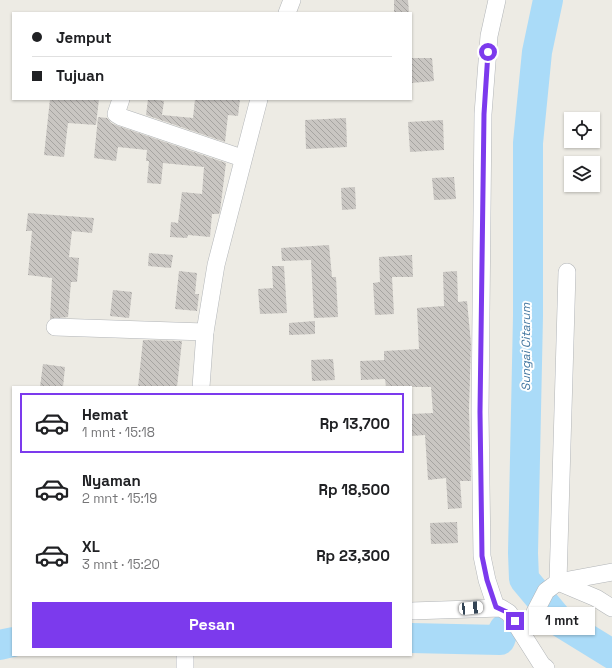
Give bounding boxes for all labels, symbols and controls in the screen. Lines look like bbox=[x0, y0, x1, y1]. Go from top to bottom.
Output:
text: Jemput bbox=[56, 28, 112, 47]
route start bbox=[479, 43, 497, 61]
text: Tujuan bbox=[56, 66, 104, 85]
map controls bbox=[564, 112, 600, 192]
button: locate bbox=[564, 112, 600, 148]
button: layers bbox=[564, 156, 600, 192]
water label: Sungai Citarum bbox=[518, 302, 534, 391]
icon: car bbox=[34, 405, 70, 441]
text: Hemat bbox=[82, 405, 128, 424]
text: Rp 13,700 bbox=[320, 414, 390, 433]
text: 1 mnt · 15:18 bbox=[82, 424, 155, 441]
icon: car bbox=[34, 471, 70, 507]
text: Nyaman bbox=[82, 471, 141, 490]
text: Rp 18,500 bbox=[319, 480, 390, 499]
text: 2 mnt · 15:19 bbox=[82, 490, 157, 507]
icon: car bbox=[34, 537, 70, 573]
text: XL bbox=[82, 537, 100, 556]
text: Rp 23,300 bbox=[316, 546, 390, 565]
text: 3 mnt · 15:20 bbox=[82, 556, 160, 573]
car bbox=[458, 601, 484, 615]
button: Pesan bbox=[32, 602, 392, 648]
callout: 1 mnt bbox=[529, 607, 595, 635]
route end bbox=[506, 612, 524, 630]
text: 1 mnt bbox=[545, 612, 579, 629]

